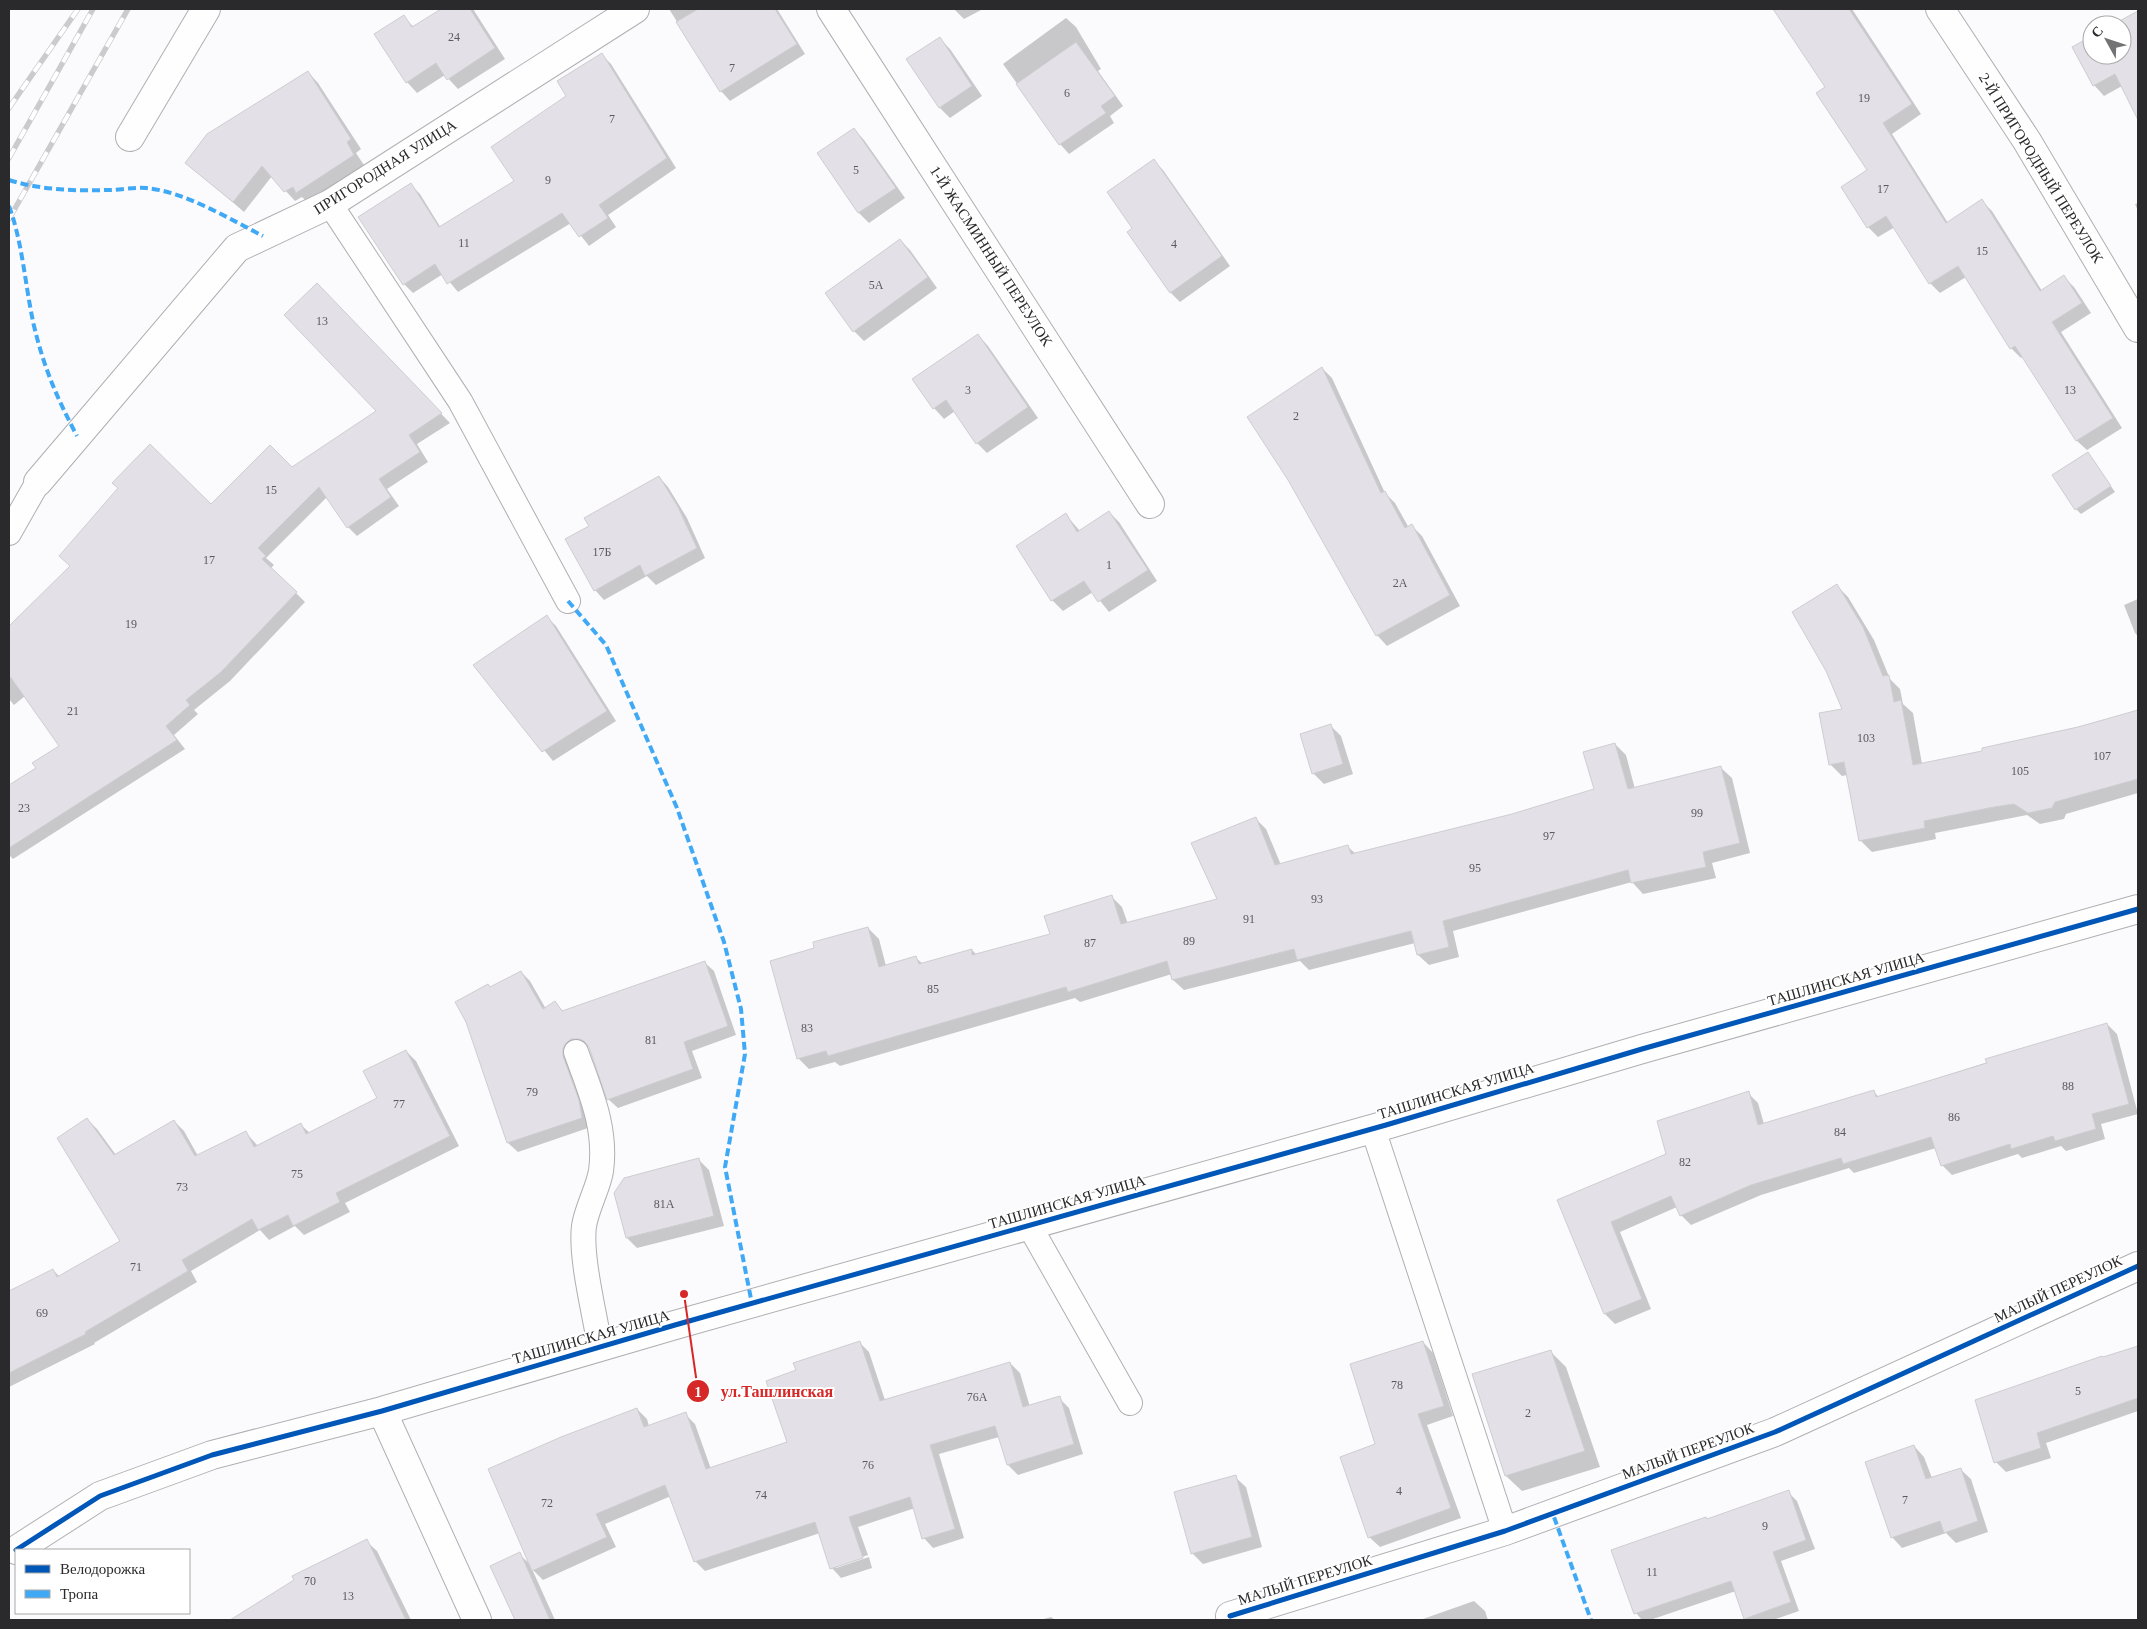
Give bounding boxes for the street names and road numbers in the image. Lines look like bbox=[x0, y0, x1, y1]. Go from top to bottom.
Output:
street label: 2-Й ПРИГОРОДНЫЙ ПЕРЕУЛОК bbox=[1976, 70, 2107, 267]
street label: ПРИГОРОДНАЯ УЛИЦА bbox=[311, 116, 459, 218]
street label: 1-Й ЖАСМИННЫЙ ПЕРЕУЛОК bbox=[927, 163, 1056, 350]
street label: ТАШЛИНСКАЯ УЛИЦА bbox=[1766, 949, 1926, 1009]
street label: ТАШЛИНСКАЯ УЛИЦА bbox=[1376, 1060, 1536, 1122]
street label: ТАШЛИНСКАЯ УЛИЦА bbox=[987, 1172, 1147, 1232]
street label: МАЛЫЙ ПЕРЕУЛОК bbox=[1991, 1252, 2125, 1326]
street label: ТАШЛИНСКАЯ УЛИЦА bbox=[511, 1307, 671, 1367]
street label: МАЛЫЙ ПЕРЕУЛОК bbox=[1620, 1419, 1757, 1482]
street label: МАЛЫЙ ПЕРЕУЛОК bbox=[1236, 1552, 1375, 1608]

